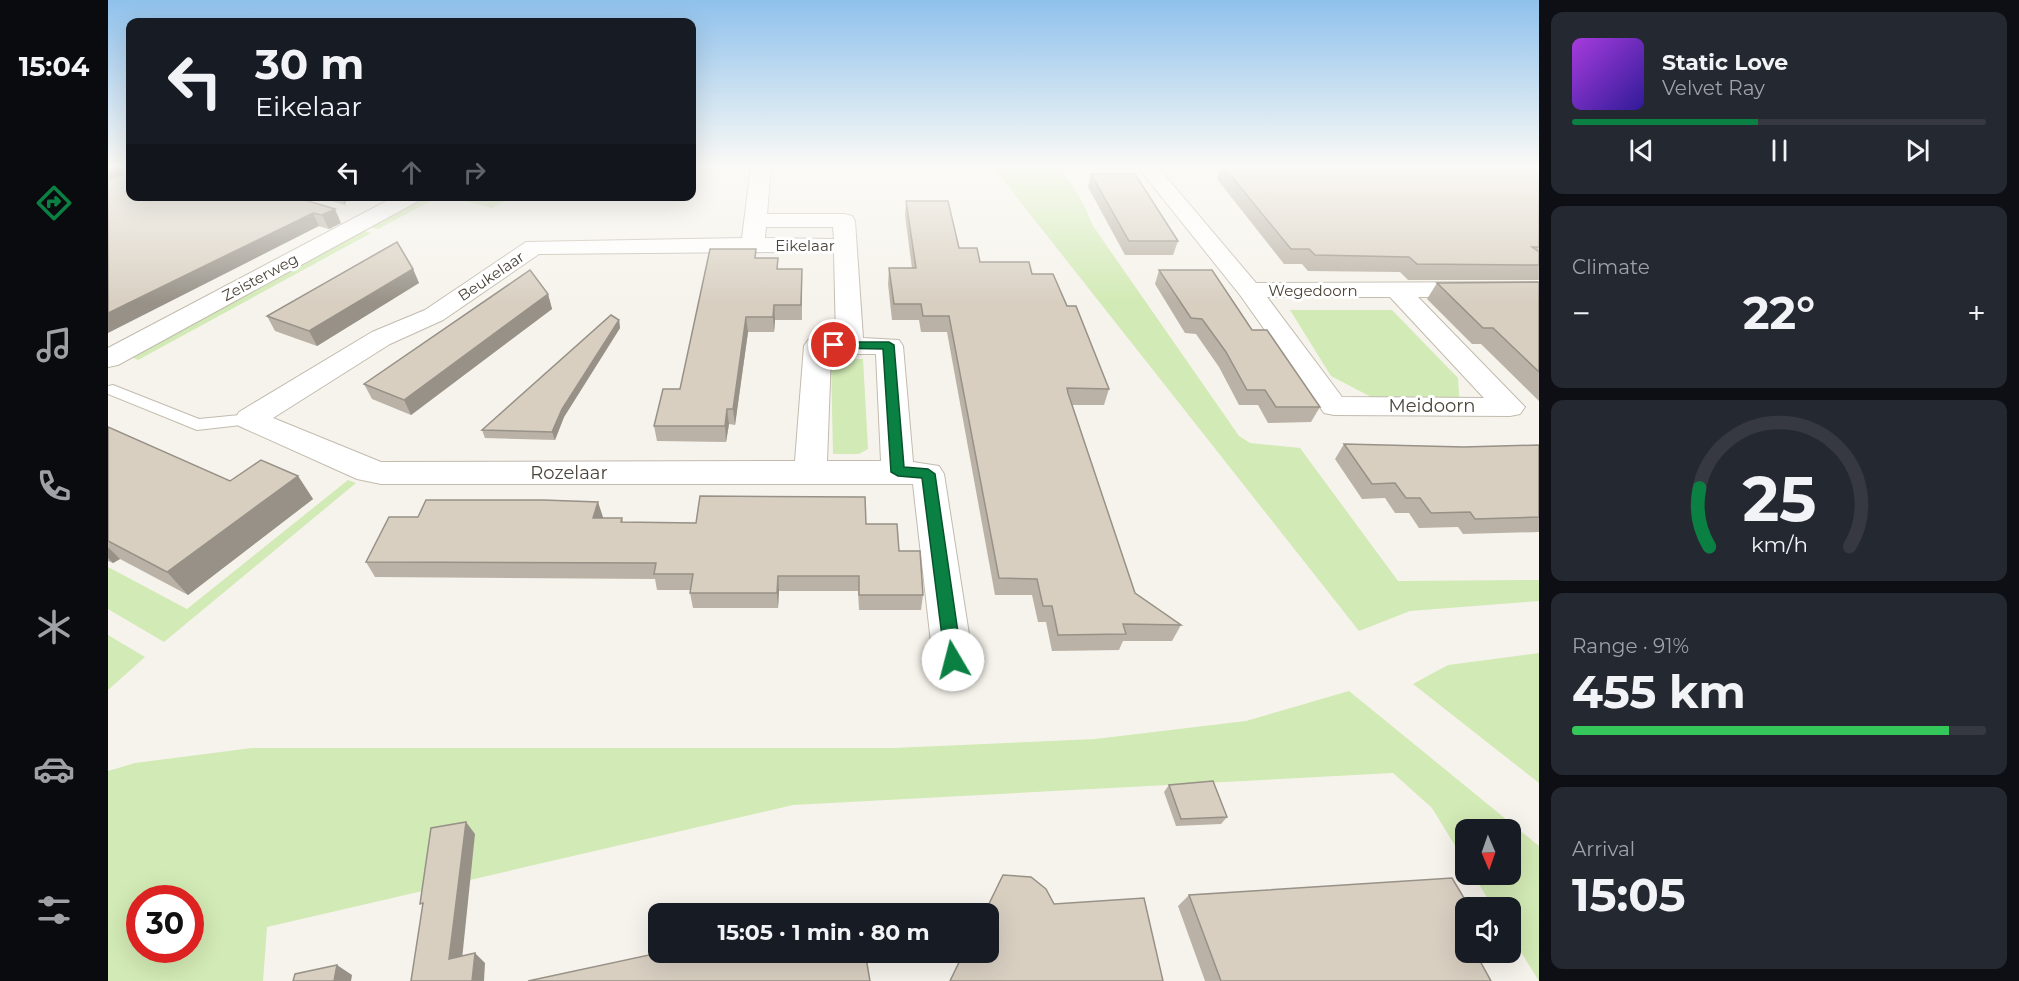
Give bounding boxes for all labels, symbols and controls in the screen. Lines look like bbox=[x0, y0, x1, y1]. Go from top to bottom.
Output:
text: 30 m bbox=[255, 38, 364, 90]
icon: left bbox=[156, 42, 234, 120]
text: Static Love bbox=[1662, 49, 1788, 76]
text: 15:04 bbox=[19, 50, 89, 83]
text: Velvet Ray bbox=[1662, 76, 1765, 100]
text: Eikelaar bbox=[255, 90, 362, 123]
icon: previous bbox=[1625, 134, 1658, 167]
icon: pause bbox=[1763, 134, 1796, 167]
icon: next bbox=[1901, 134, 1934, 167]
icon: left bbox=[332, 156, 365, 189]
icon: ahead bbox=[395, 156, 428, 189]
icon: right bbox=[458, 156, 491, 189]
icon: directions bbox=[33, 182, 75, 224]
street label: Eikelaar bbox=[775, 236, 835, 255]
street label: Beukelaar bbox=[454, 247, 528, 305]
street label: Zeisterweg bbox=[219, 249, 301, 305]
text: Climate bbox=[1572, 255, 1650, 279]
street label: Wegedoorn bbox=[1268, 281, 1358, 300]
text: 22° bbox=[1743, 285, 1815, 340]
text: − bbox=[1572, 293, 1591, 333]
text: + bbox=[1967, 293, 1986, 333]
pin bbox=[808, 319, 859, 370]
icon: music bbox=[33, 324, 75, 366]
icon: arrive bbox=[817, 328, 850, 361]
street label: Meidoorn bbox=[1389, 395, 1475, 417]
street label: Rozelaar bbox=[530, 462, 608, 484]
text: 25 bbox=[1742, 462, 1816, 538]
icon: phone bbox=[33, 465, 75, 507]
text: km/h bbox=[1750, 532, 1808, 558]
icon: climate bbox=[33, 606, 75, 648]
position arrow bbox=[921, 628, 985, 692]
text: Range · 91% bbox=[1572, 634, 1689, 658]
text: 455 km bbox=[1572, 664, 1746, 719]
icon: car bbox=[33, 748, 75, 790]
north arrow bbox=[1455, 819, 1521, 885]
map controls bbox=[1455, 819, 1521, 963]
text: Arrival bbox=[1572, 837, 1635, 861]
text: 15:05 bbox=[1572, 867, 1686, 922]
speed limit sign: 30 bbox=[126, 885, 204, 963]
icon: filters bbox=[33, 889, 75, 931]
button: sound bbox=[1455, 897, 1521, 963]
text: 15:05 · 1 min · 80 m bbox=[717, 919, 930, 946]

